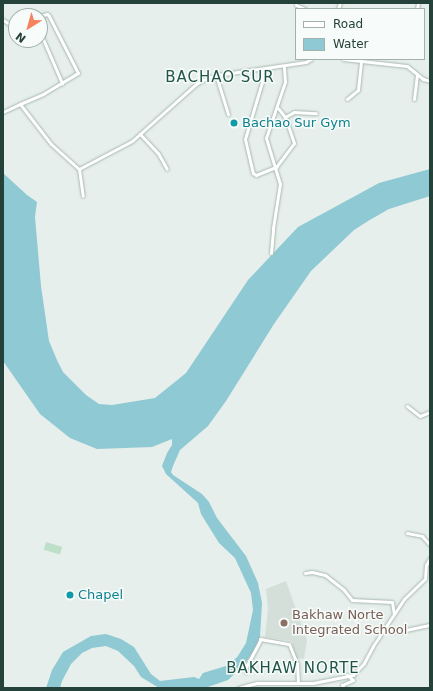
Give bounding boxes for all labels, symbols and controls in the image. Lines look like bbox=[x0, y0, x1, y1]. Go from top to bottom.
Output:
north arrow bbox=[8, 8, 48, 48]
legend bbox=[295, 8, 425, 60]
text: Road bbox=[333, 17, 363, 31]
text: N bbox=[13, 29, 29, 45]
text: Water bbox=[333, 37, 368, 51]
district label: BACHAO SUR bbox=[165, 69, 275, 87]
place label: Bachao Sur Gym bbox=[242, 115, 351, 131]
marker: Bachao Sur Gym bbox=[229, 118, 239, 128]
place label: Chapel bbox=[78, 587, 123, 603]
marker: Chapel bbox=[65, 590, 75, 600]
place label: Bakhaw Norte Integrated School bbox=[292, 608, 407, 639]
marker: Bakhaw Norte Integrated School bbox=[279, 618, 289, 628]
district label: BAKHAW NORTE bbox=[226, 660, 360, 678]

